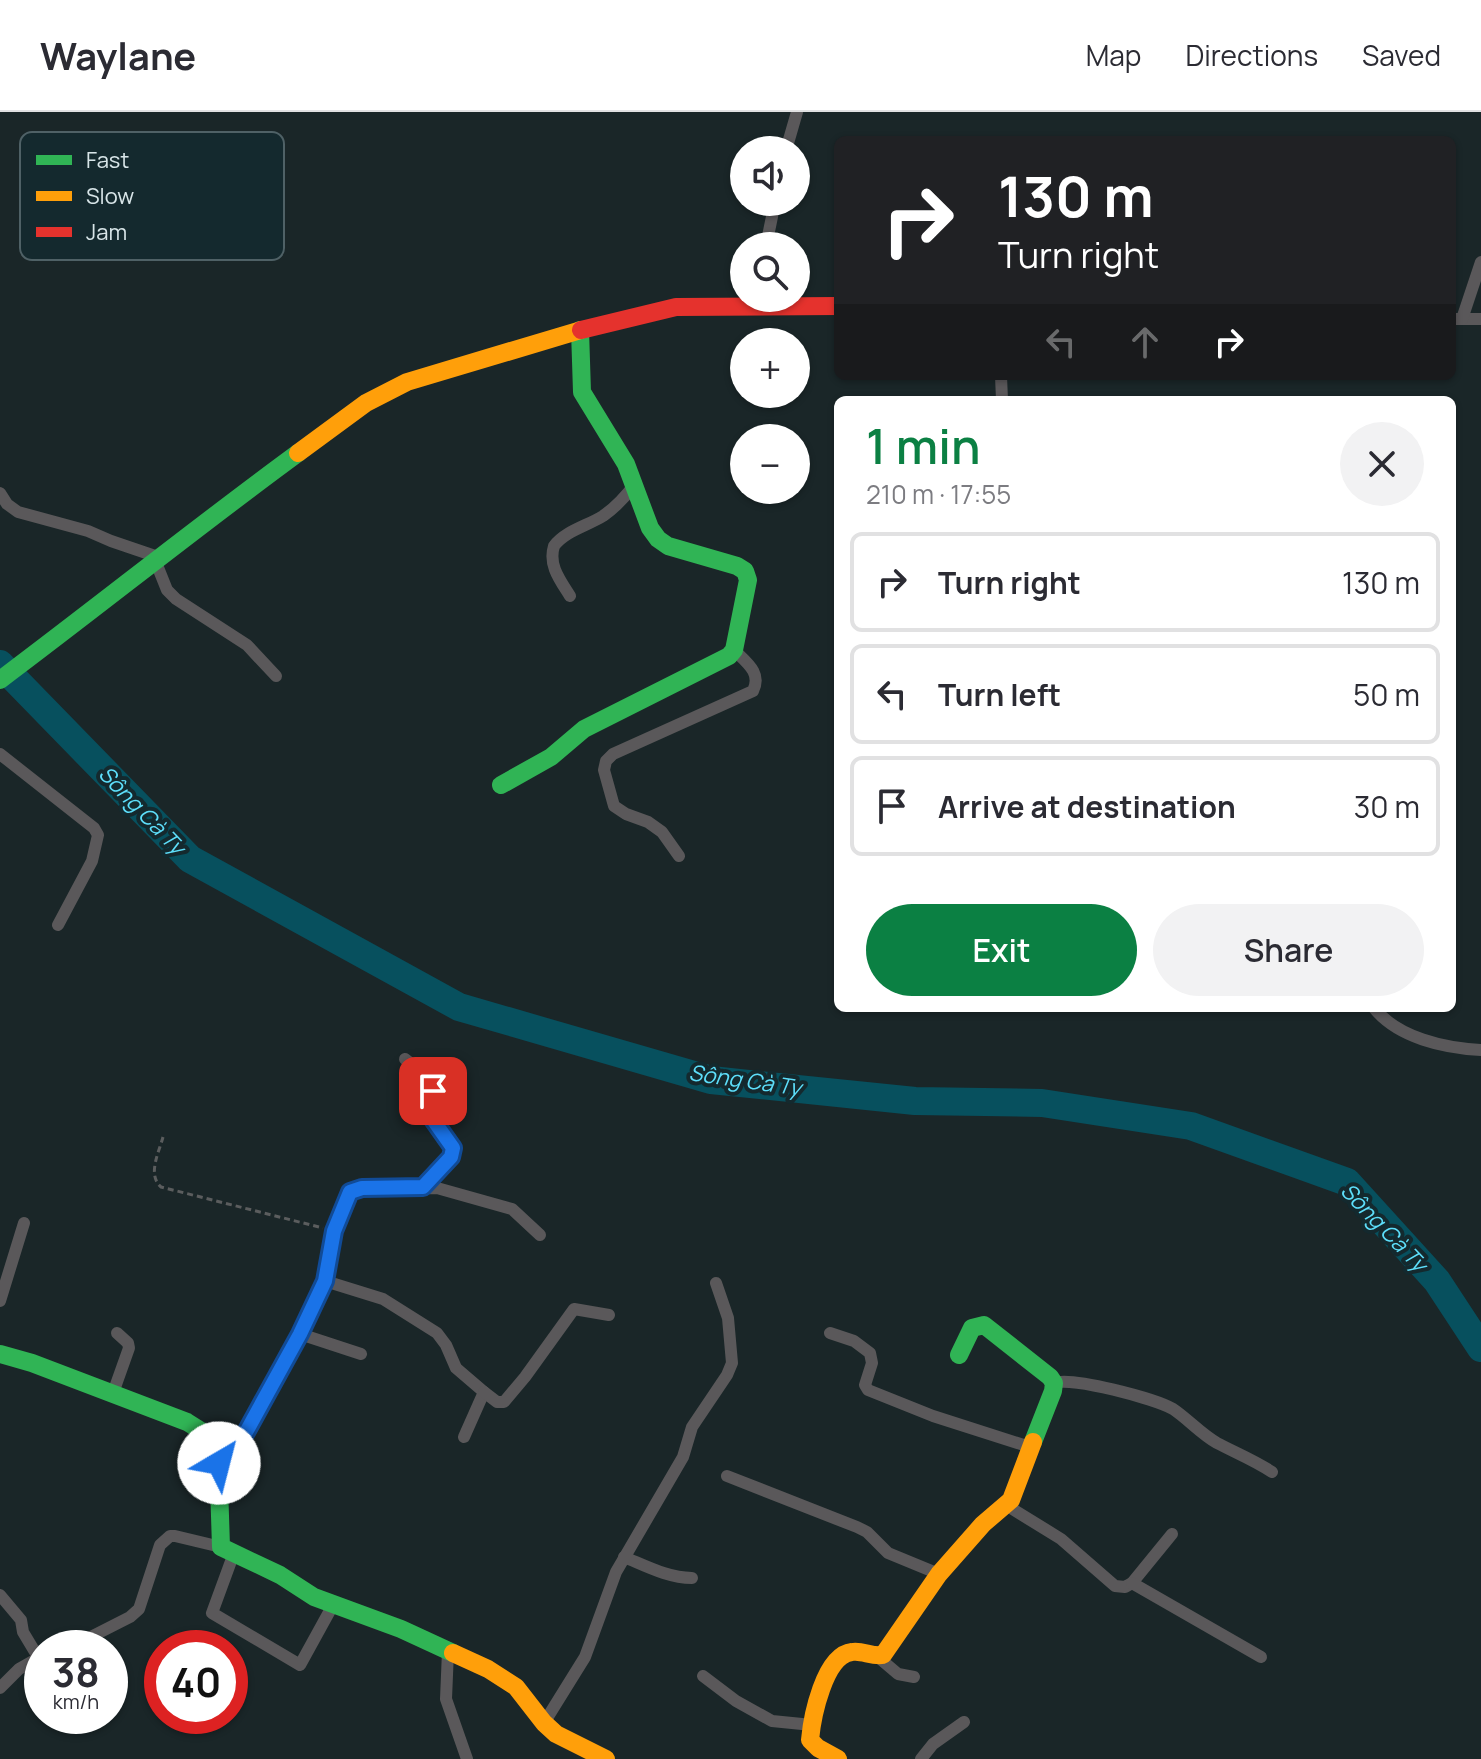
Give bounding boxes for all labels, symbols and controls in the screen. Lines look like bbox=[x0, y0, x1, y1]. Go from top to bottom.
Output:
text: Waylane bbox=[40, 29, 196, 81]
text: Map bbox=[1086, 36, 1141, 74]
text: Directions bbox=[1185, 36, 1318, 74]
text: Saved bbox=[1362, 36, 1441, 74]
legend bbox=[20, 132, 284, 260]
map controls bbox=[730, 136, 810, 504]
button: sound bbox=[730, 136, 810, 216]
text: Fast bbox=[86, 145, 129, 175]
text: 130 m bbox=[998, 157, 1154, 234]
icon: right bbox=[866, 168, 970, 272]
text: Slow bbox=[86, 181, 134, 211]
text: Jam bbox=[86, 217, 127, 247]
text: Turn right bbox=[998, 230, 1159, 279]
button: search bbox=[730, 232, 810, 312]
icon: left bbox=[1039, 320, 1083, 364]
icon: ahead bbox=[1123, 320, 1167, 364]
icon: right bbox=[1207, 320, 1251, 364]
button: + bbox=[730, 328, 810, 408]
text: 1 min bbox=[866, 413, 980, 478]
button: close bbox=[1340, 422, 1424, 506]
button: − bbox=[730, 424, 810, 504]
text: 210 m · 17:55 bbox=[866, 476, 1011, 512]
icon: right bbox=[870, 560, 914, 604]
text: Turn right bbox=[938, 562, 1081, 603]
text: 130 m bbox=[1342, 562, 1420, 603]
icon: left bbox=[870, 672, 914, 716]
text: Turn left bbox=[938, 674, 1061, 715]
text: 50 m bbox=[1353, 674, 1420, 715]
water label: Sông Cà Ty bbox=[92, 759, 194, 863]
icon: arrive bbox=[870, 784, 914, 828]
text: Arrive at destination bbox=[938, 786, 1236, 827]
text: 30 m bbox=[1354, 786, 1420, 827]
button: Exit bbox=[866, 904, 1137, 996]
button: Share bbox=[1153, 904, 1424, 996]
pin bbox=[399, 1057, 467, 1125]
water label: Sông Cà Ty bbox=[687, 1057, 806, 1103]
icon: arrive bbox=[411, 1069, 455, 1113]
water label: Sông Cà Ty bbox=[1334, 1176, 1436, 1280]
position arrow bbox=[177, 1421, 261, 1505]
speed limit sign: 40 bbox=[144, 1630, 248, 1734]
text: 38 bbox=[52, 1644, 100, 1699]
text: km/h bbox=[53, 1688, 99, 1715]

